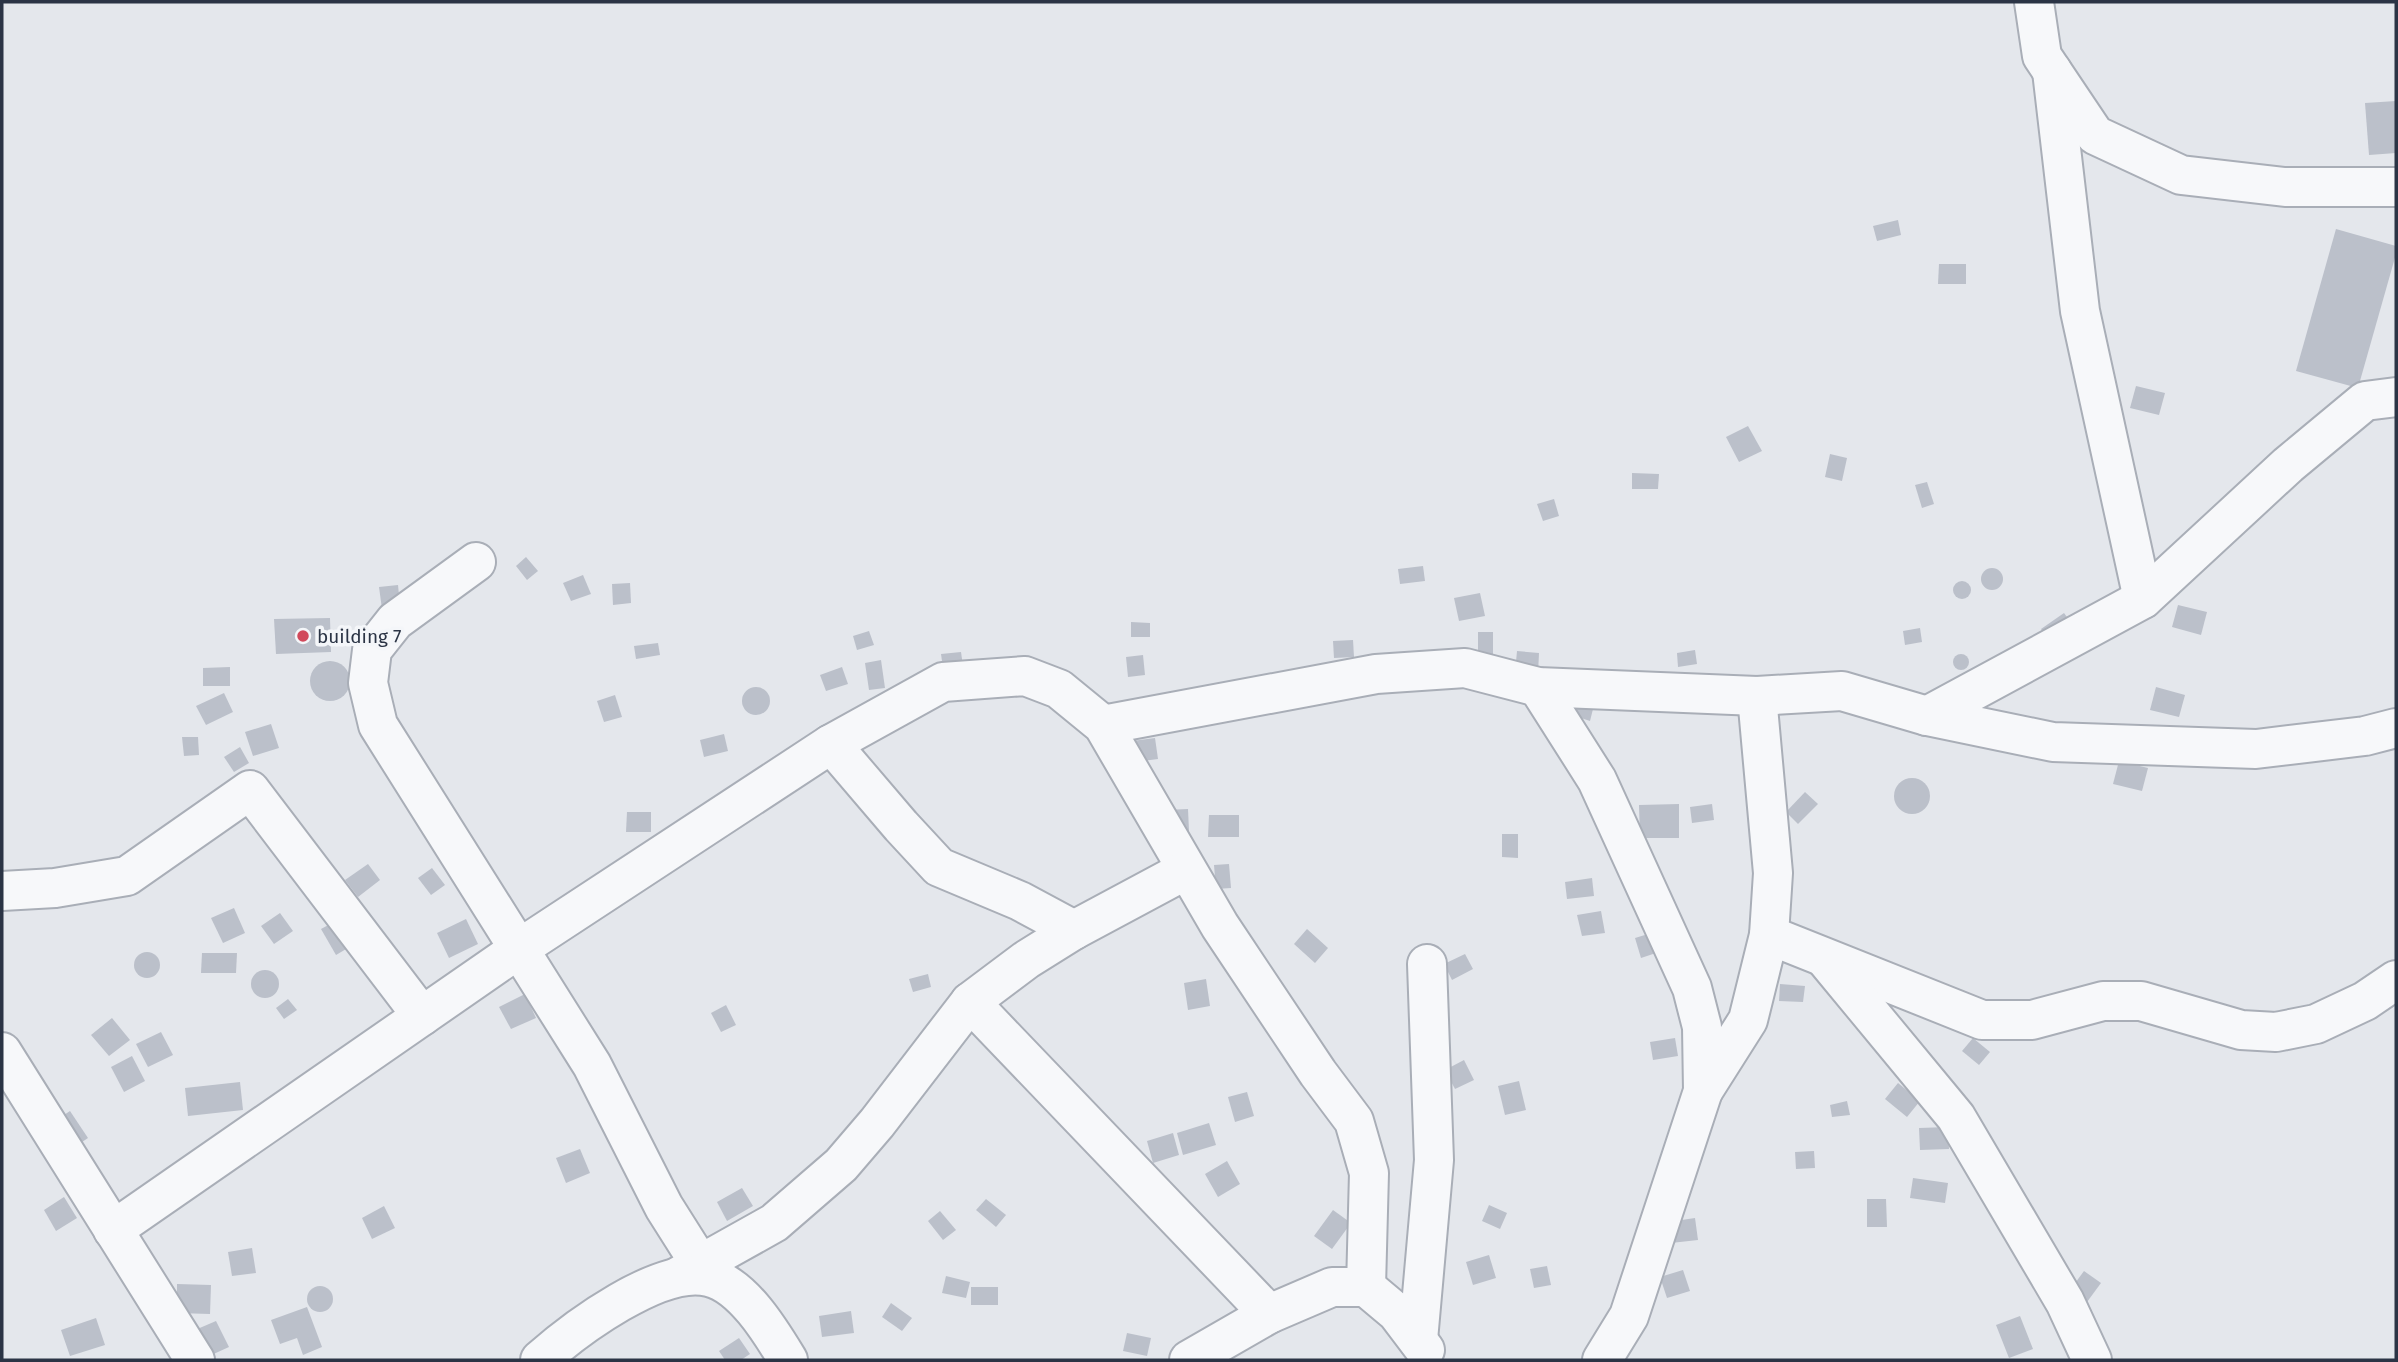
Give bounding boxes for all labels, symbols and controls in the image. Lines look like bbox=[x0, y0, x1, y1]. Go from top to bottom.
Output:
place label: building 7 bbox=[317, 625, 401, 648]
marker: building 7 bbox=[295, 628, 311, 644]

